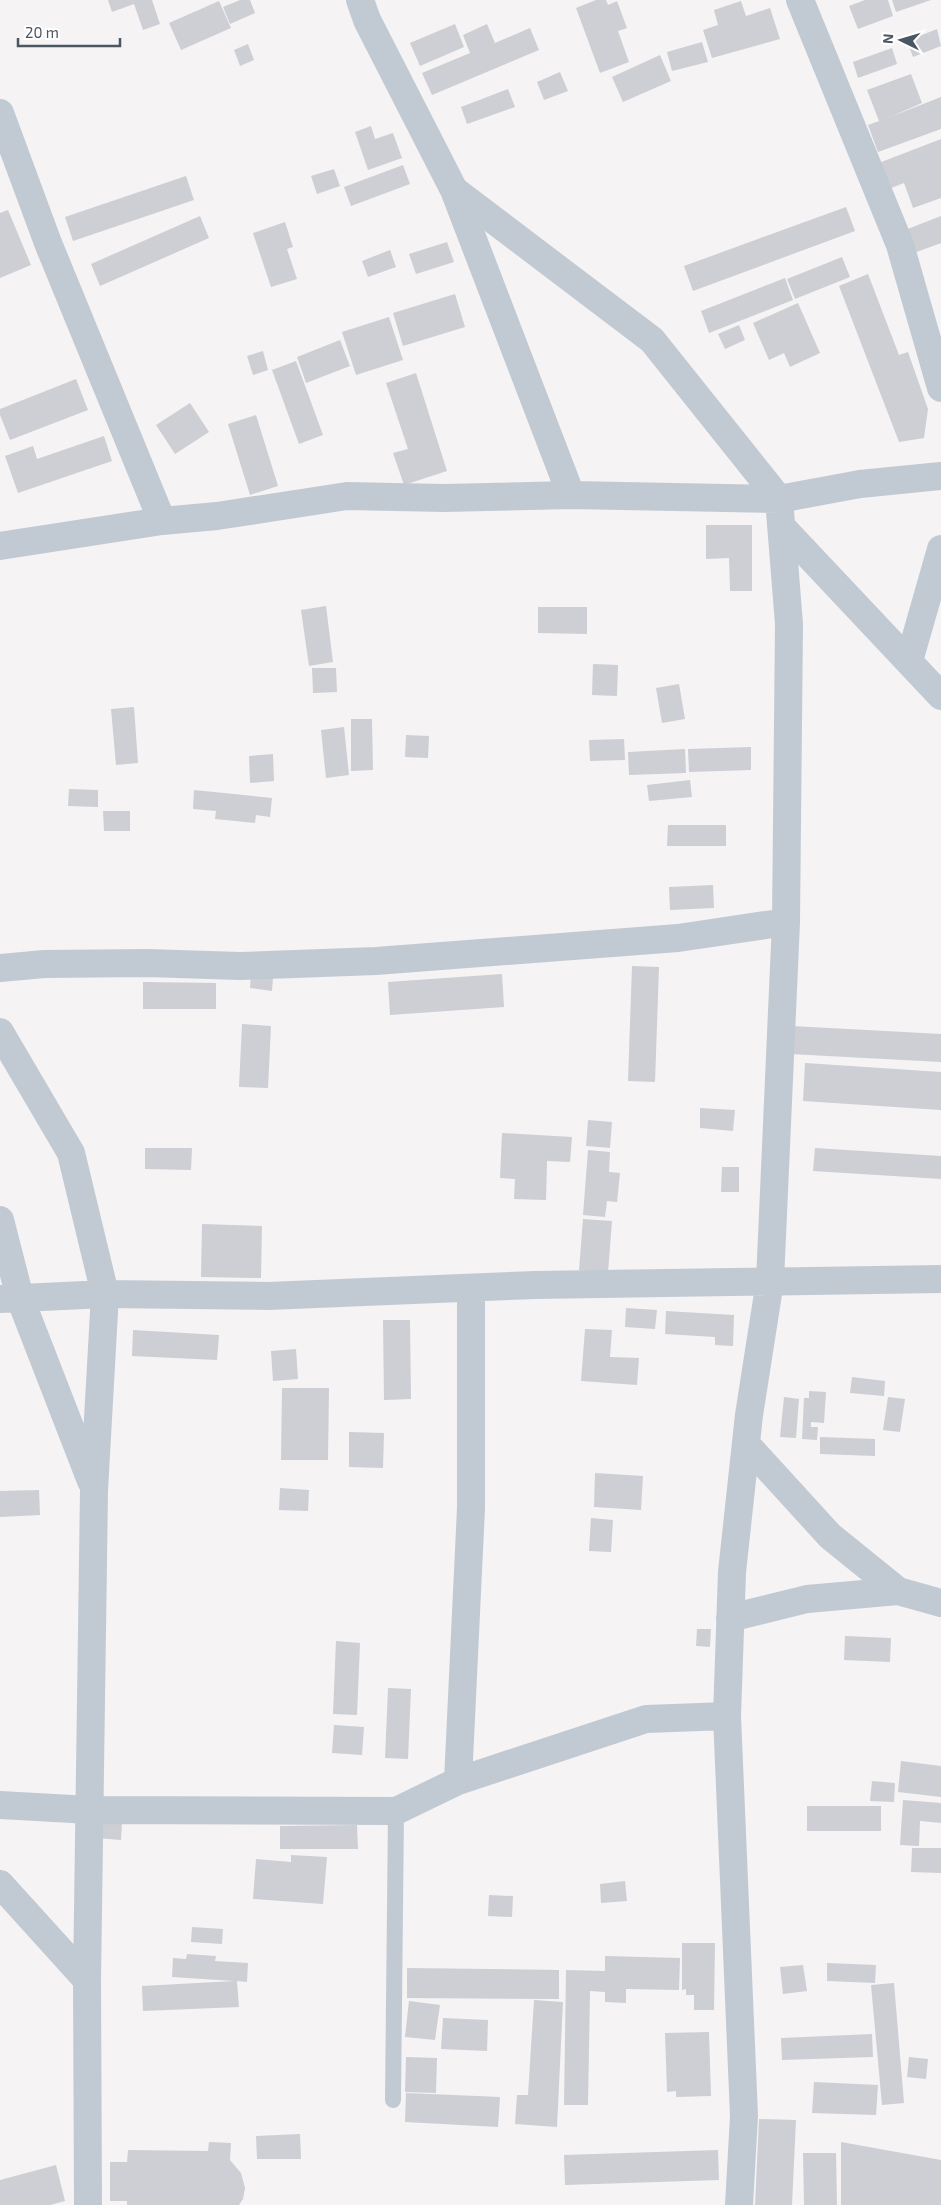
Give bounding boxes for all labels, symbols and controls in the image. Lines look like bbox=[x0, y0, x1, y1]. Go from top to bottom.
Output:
scale bar bbox=[18, 15, 120, 47]
north arrow bbox=[876, 15, 926, 65]
text: 20 m bbox=[25, 23, 59, 41]
text: N bbox=[879, 33, 896, 45]

